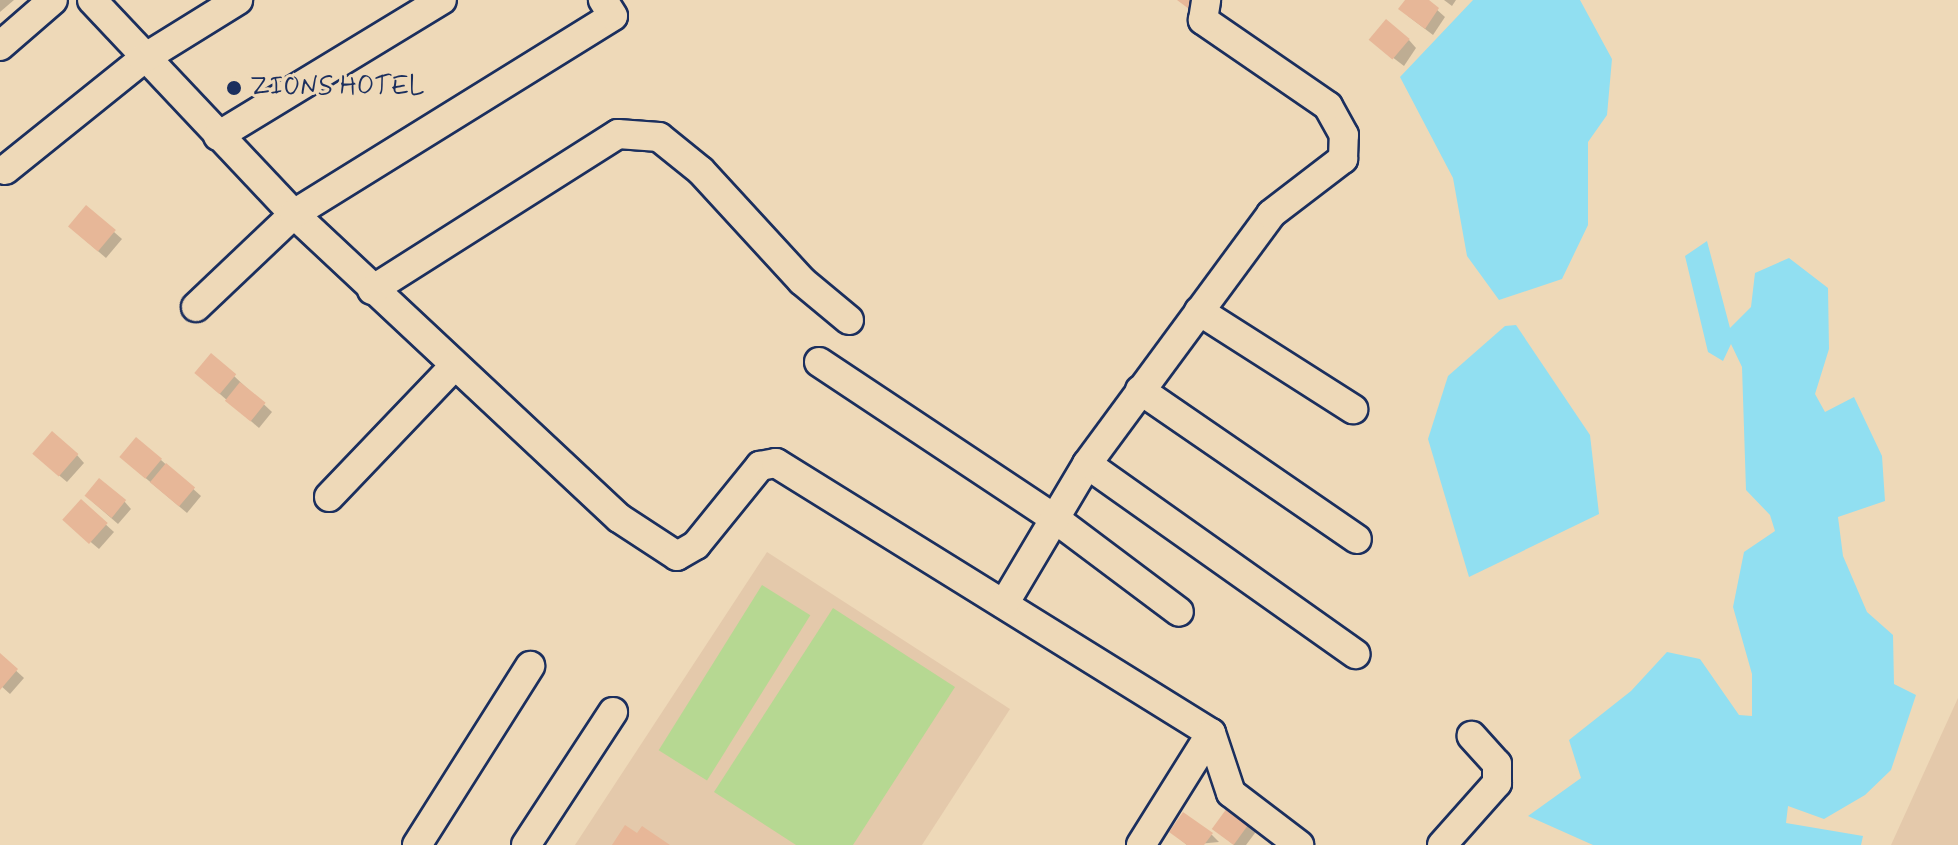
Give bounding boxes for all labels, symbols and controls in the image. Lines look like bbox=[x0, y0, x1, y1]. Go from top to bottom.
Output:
place label: ZIONS HOTEL bbox=[250, 72, 425, 104]
marker: ZIONS HOTEL bbox=[225, 79, 243, 97]

